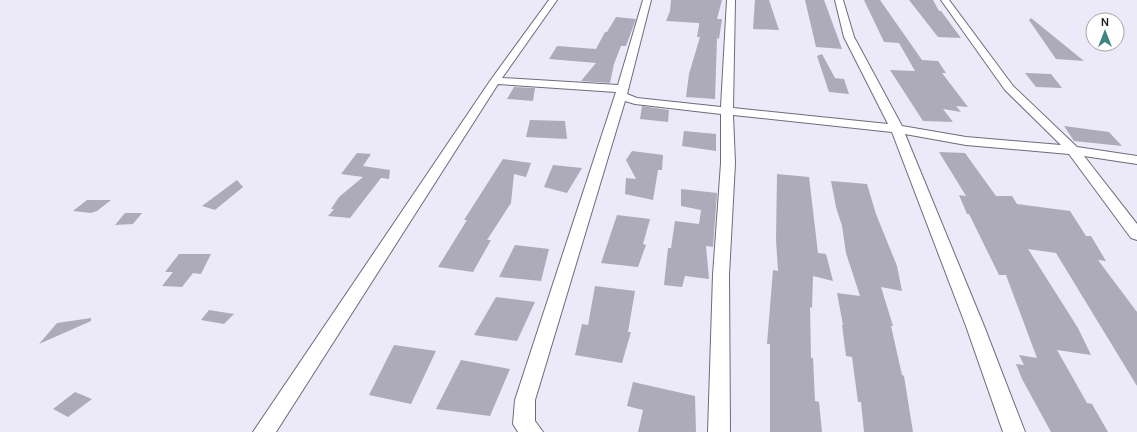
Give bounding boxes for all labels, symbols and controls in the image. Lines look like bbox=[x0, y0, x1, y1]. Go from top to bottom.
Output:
north arrow bbox=[1085, 12, 1125, 52]
text: N bbox=[1101, 14, 1109, 29]

